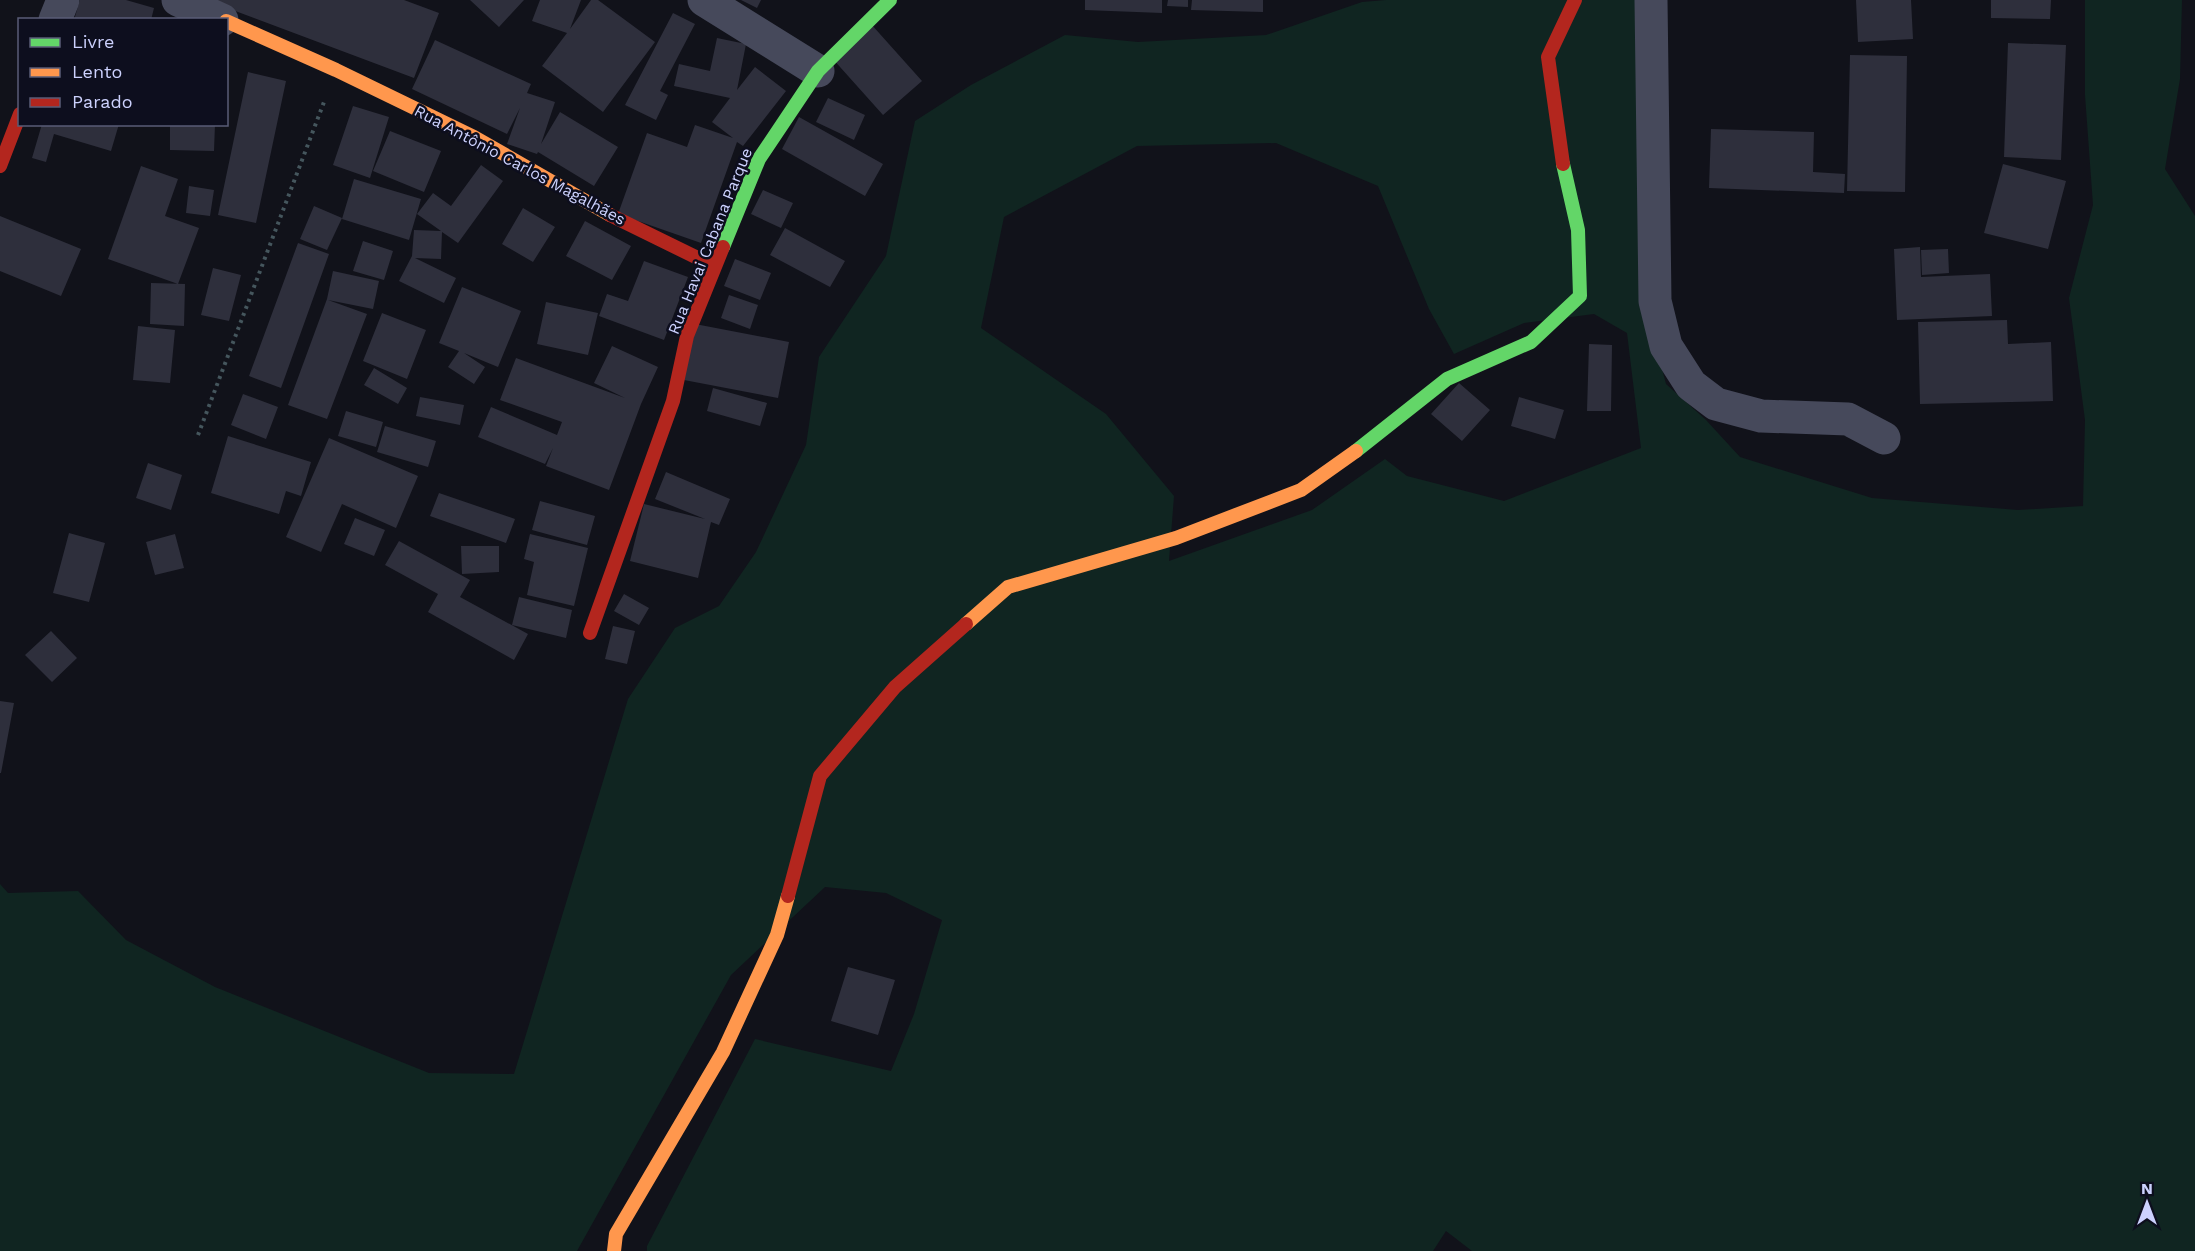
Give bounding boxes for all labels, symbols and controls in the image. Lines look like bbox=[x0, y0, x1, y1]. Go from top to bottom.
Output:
legend bbox=[18, 18, 228, 126]
text: Livre bbox=[72, 31, 114, 52]
text: Lento bbox=[72, 61, 122, 82]
text: Parado bbox=[72, 91, 133, 112]
street label: Rua Antônio Carlos Magalhães bbox=[411, 101, 629, 229]
street label: Rua Havai Cabana Parque bbox=[664, 145, 756, 337]
north arrow bbox=[2117, 1173, 2177, 1233]
text: N bbox=[2141, 1179, 2153, 1198]

